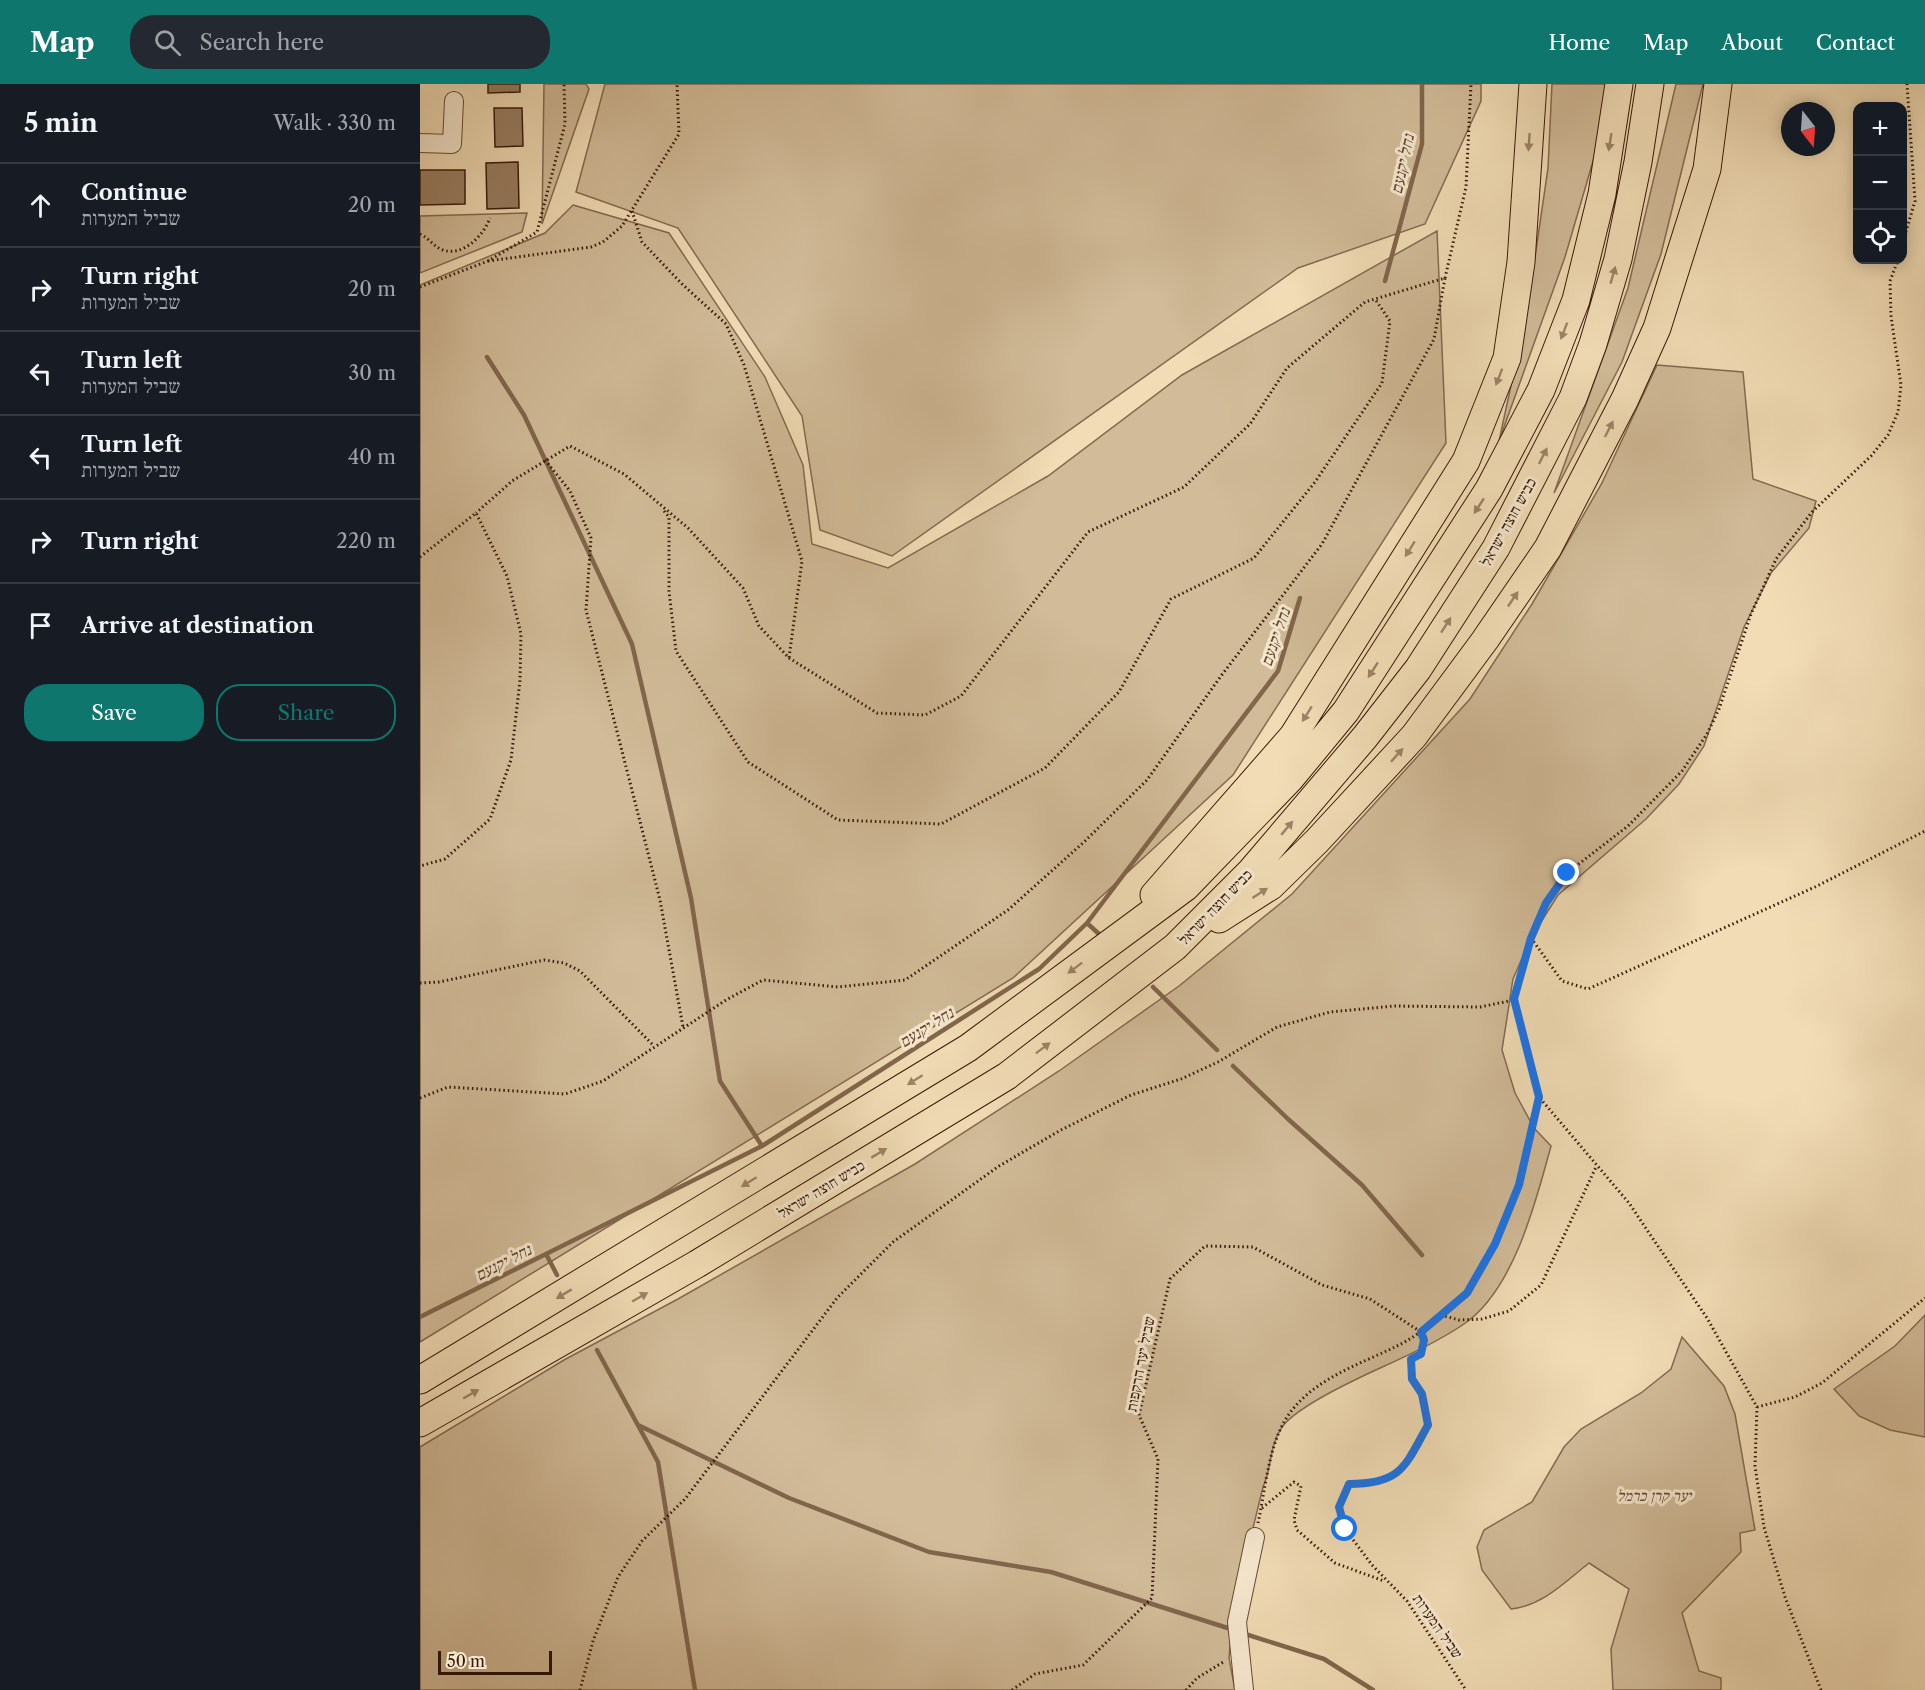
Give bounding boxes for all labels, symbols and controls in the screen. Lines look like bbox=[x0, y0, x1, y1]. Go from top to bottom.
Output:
search box bbox=[130, 15, 550, 69]
text: Map bbox=[30, 25, 94, 59]
icon: search bbox=[151, 26, 184, 59]
text: Search here bbox=[199, 29, 324, 56]
text: Home bbox=[1549, 30, 1610, 55]
text: Map bbox=[1643, 30, 1688, 55]
text: About bbox=[1721, 30, 1783, 55]
text: Contact bbox=[1816, 30, 1895, 55]
north arrow bbox=[1781, 102, 1835, 156]
map controls bbox=[1853, 102, 1907, 264]
button: + bbox=[1853, 102, 1907, 156]
text: 5 min bbox=[24, 107, 98, 139]
text: Walk · 330 m bbox=[273, 111, 396, 135]
water label: נחל יקנעם bbox=[1386, 131, 1418, 196]
one-way arrow bbox=[1605, 132, 1614, 151]
one-way arrow bbox=[1524, 133, 1534, 152]
button: − bbox=[1853, 156, 1907, 210]
text: Continue bbox=[81, 179, 187, 206]
icon: ahead bbox=[24, 189, 57, 222]
text: 20 m bbox=[348, 193, 396, 217]
text: שביל המערות bbox=[81, 206, 180, 230]
button: locate bbox=[1853, 210, 1907, 264]
text: Turn right bbox=[81, 263, 199, 290]
one-way arrow bbox=[1609, 266, 1618, 284]
icon: right bbox=[24, 273, 57, 306]
text: 20 m bbox=[348, 277, 396, 301]
text: שביל המערות bbox=[81, 290, 180, 314]
one-way arrow bbox=[1559, 322, 1568, 340]
text: Turn left bbox=[81, 347, 182, 374]
icon: left bbox=[24, 357, 57, 390]
text: 30 m bbox=[348, 361, 396, 385]
one-way arrow bbox=[1494, 368, 1504, 386]
text: שביל המערות bbox=[81, 374, 180, 398]
one-way arrow bbox=[1605, 421, 1614, 438]
text: Turn left bbox=[81, 431, 182, 458]
icon: left bbox=[24, 441, 57, 474]
text: 40 m bbox=[348, 445, 396, 469]
one-way arrow bbox=[1538, 448, 1547, 465]
text: שביל המערות bbox=[81, 458, 180, 482]
street label: כביש חוצה ישראל bbox=[1476, 474, 1540, 570]
one-way arrow bbox=[1473, 497, 1484, 514]
icon: right bbox=[24, 525, 57, 558]
text: Turn right bbox=[81, 528, 199, 555]
text: 220 m bbox=[336, 529, 396, 553]
one-way arrow bbox=[1405, 541, 1416, 557]
one-way arrow bbox=[1507, 591, 1519, 607]
water label: נחל יקנעם bbox=[1256, 604, 1295, 669]
icon: arrive bbox=[24, 609, 57, 642]
text: Arrive at destination bbox=[81, 612, 314, 639]
one-way arrow bbox=[1440, 617, 1451, 633]
one-way arrow bbox=[1368, 661, 1379, 678]
button: Save bbox=[24, 684, 204, 741]
button: Share bbox=[216, 684, 396, 741]
one-way arrow bbox=[1301, 706, 1312, 722]
one-way arrow bbox=[1390, 747, 1404, 762]
one-way arrow bbox=[1280, 821, 1293, 836]
route end bbox=[1553, 859, 1579, 885]
street label: כביש חוצה ישראל bbox=[1174, 865, 1256, 949]
one-way arrow bbox=[1252, 888, 1268, 899]
one-way arrow bbox=[1067, 961, 1082, 973]
water label: נחל יקנעם bbox=[895, 1002, 958, 1051]
one-way arrow bbox=[1035, 1042, 1051, 1055]
one-way arrow bbox=[907, 1075, 923, 1086]
one-way arrow bbox=[871, 1148, 887, 1159]
street label: כביש חוצה ישראל bbox=[774, 1156, 868, 1222]
one-way arrow bbox=[741, 1177, 757, 1188]
water label: נחל יקנעם bbox=[472, 1239, 536, 1285]
one-way arrow bbox=[556, 1289, 573, 1299]
one-way arrow bbox=[632, 1292, 649, 1302]
street label: שביל יער הרקפות bbox=[1121, 1315, 1159, 1413]
one-way arrow bbox=[463, 1389, 480, 1399]
park label: יער קרן כרמל bbox=[1617, 1486, 1693, 1505]
route start bbox=[1331, 1515, 1357, 1541]
street label: שביל המערות bbox=[1409, 1590, 1467, 1662]
scale bar bbox=[438, 1648, 552, 1676]
text: 50 m bbox=[447, 1651, 485, 1671]

